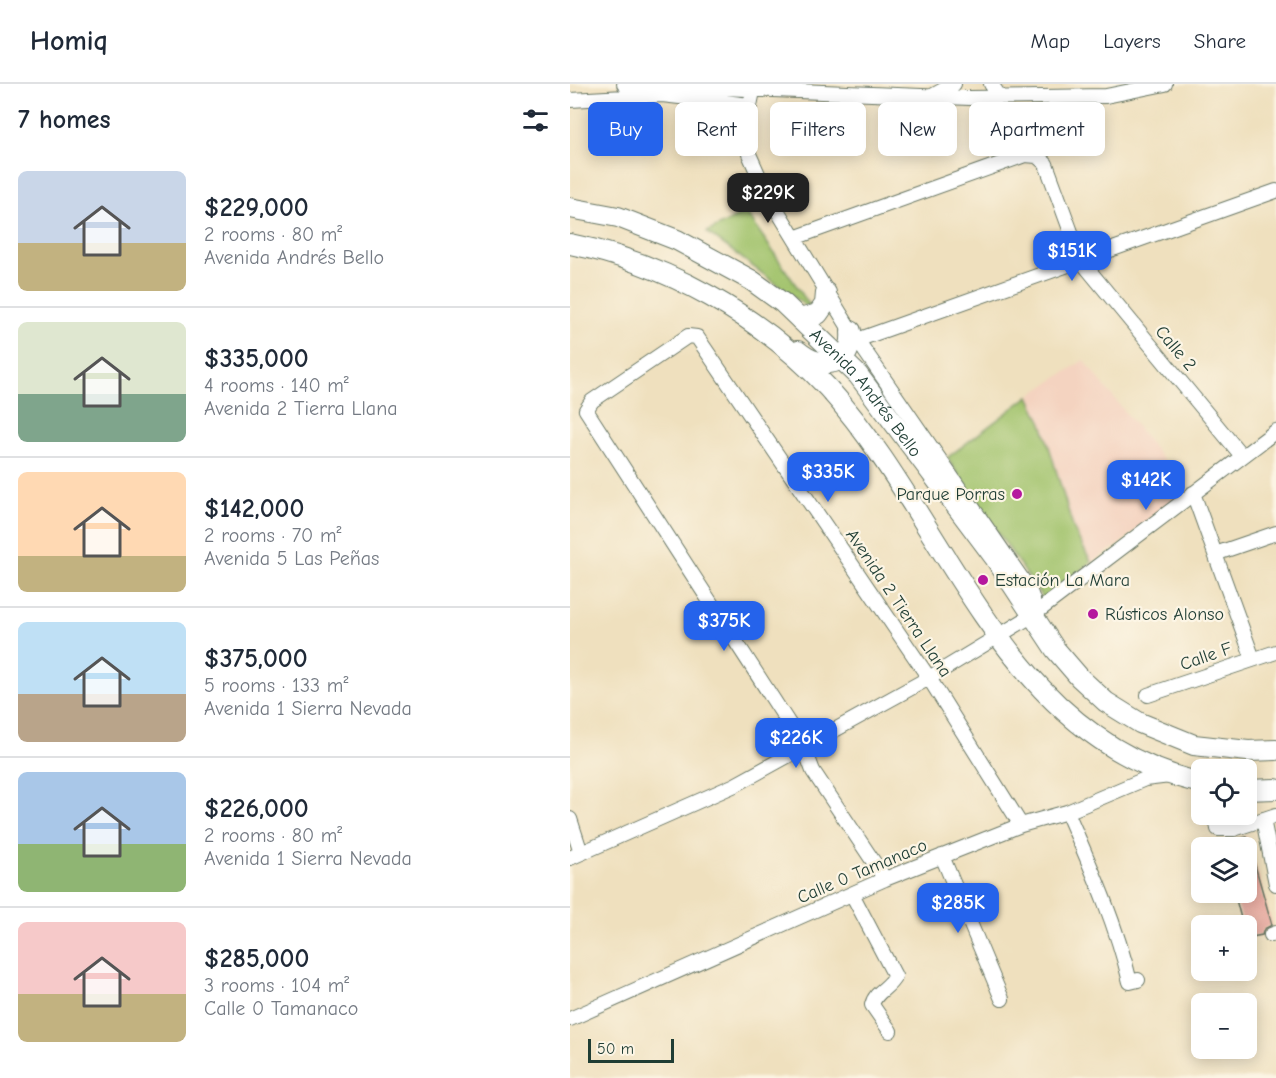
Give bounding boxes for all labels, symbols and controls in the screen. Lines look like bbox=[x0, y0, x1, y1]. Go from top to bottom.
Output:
text: Homiq bbox=[30, 25, 108, 57]
text: Map bbox=[1031, 29, 1070, 53]
text: Layers bbox=[1103, 29, 1161, 53]
text: Share bbox=[1194, 29, 1246, 53]
chip: Buy bbox=[588, 102, 663, 156]
chip: Rent bbox=[675, 102, 758, 156]
chip: Filters bbox=[770, 102, 866, 156]
chip: New bbox=[878, 102, 957, 156]
chip: Apartment bbox=[969, 102, 1105, 156]
icon: filters bbox=[519, 104, 552, 137]
text: 7 homes bbox=[18, 105, 111, 135]
pin: $229K bbox=[726, 173, 810, 224]
text: $229K bbox=[741, 181, 795, 204]
text: $229,000 bbox=[204, 193, 309, 223]
icon: home bbox=[66, 195, 138, 267]
text: 2 rooms · 80 m² bbox=[204, 223, 342, 246]
pin: $151K bbox=[1030, 231, 1114, 282]
text: $151K bbox=[1047, 239, 1097, 262]
text: Avenida Andrés Bello bbox=[204, 246, 384, 269]
street label: Calle 2 bbox=[1151, 321, 1201, 375]
street label: Avenida Andrés Bello bbox=[805, 324, 926, 461]
text: $335,000 bbox=[204, 344, 309, 374]
icon: home bbox=[66, 346, 138, 418]
text: 4 rooms · 140 m² bbox=[204, 374, 349, 397]
text: Avenida 2 Tierra Llana bbox=[204, 397, 398, 420]
pin: $335K bbox=[786, 452, 870, 503]
text: $335K bbox=[801, 460, 855, 483]
pin: $142K bbox=[1104, 460, 1188, 511]
text: $142K bbox=[1121, 468, 1171, 491]
place label: Parque Porras bbox=[896, 484, 1005, 505]
marker: Parque Porras bbox=[1010, 487, 1024, 501]
text: $142,000 bbox=[204, 494, 304, 524]
icon: home bbox=[66, 496, 138, 568]
text: 2 rooms · 70 m² bbox=[204, 524, 341, 547]
street label: Avenida 2 Tierra Llana bbox=[841, 525, 956, 681]
text: Avenida 5 Las Peñas bbox=[204, 547, 379, 570]
place label: Estación La Mara bbox=[995, 570, 1130, 591]
marker: Estación La Mara bbox=[976, 573, 990, 587]
pin: $375K bbox=[682, 601, 766, 652]
place label: Rústicos Alonso bbox=[1105, 604, 1224, 625]
marker: Rústicos Alonso bbox=[1086, 607, 1100, 621]
text: $375K bbox=[698, 609, 750, 632]
street label: Calle F bbox=[1177, 638, 1236, 675]
text: $375,000 bbox=[204, 644, 308, 674]
icon: home bbox=[66, 646, 138, 718]
text: 5 rooms · 133 m² bbox=[204, 674, 348, 697]
text: Avenida 1 Sierra Nevada bbox=[204, 697, 412, 720]
pin: $226K bbox=[754, 718, 838, 769]
text: $226K bbox=[769, 726, 823, 749]
map controls bbox=[1191, 759, 1257, 1059]
button: locate bbox=[1191, 759, 1257, 825]
text: $226,000 bbox=[204, 794, 309, 824]
icon: home bbox=[66, 796, 138, 868]
text: 2 rooms · 80 m² bbox=[204, 824, 342, 847]
street label: Calle 0 Tamanaco bbox=[794, 835, 930, 908]
button: layers bbox=[1191, 837, 1257, 903]
text: Avenida 1 Sierra Nevada bbox=[204, 847, 412, 870]
pin: $285K bbox=[916, 883, 1000, 934]
text: $285K bbox=[931, 891, 985, 914]
button: + bbox=[1191, 915, 1257, 981]
text: $285,000 bbox=[204, 944, 309, 974]
icon: home bbox=[66, 946, 138, 1018]
text: 3 rooms · 104 m² bbox=[204, 974, 349, 997]
button: − bbox=[1191, 993, 1257, 1059]
text: Calle 0 Tamanaco bbox=[204, 997, 358, 1020]
scale bar bbox=[588, 1036, 674, 1064]
text: 50 m bbox=[597, 1040, 634, 1058]

